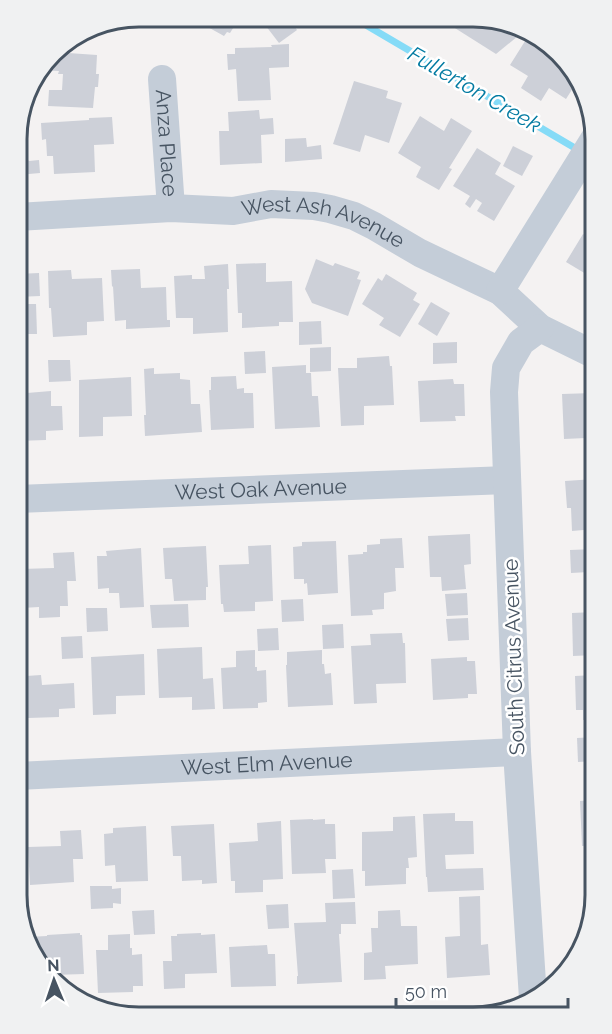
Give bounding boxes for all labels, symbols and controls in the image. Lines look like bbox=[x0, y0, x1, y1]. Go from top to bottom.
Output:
water label: Fullerton Creek bbox=[404, 40, 546, 138]
street label: Anza Place bbox=[151, 88, 183, 197]
street label: West Ash Avenue bbox=[239, 191, 409, 253]
street label: West Oak Avenue bbox=[174, 473, 347, 505]
street label: South Citrus Avenue bbox=[498, 558, 529, 756]
street label: West Elm Avenue bbox=[180, 747, 353, 780]
north arrow bbox=[24, 950, 84, 1010]
text: N bbox=[47, 956, 60, 975]
scale bar bbox=[396, 971, 568, 1009]
text: 50 m bbox=[405, 981, 447, 1002]

